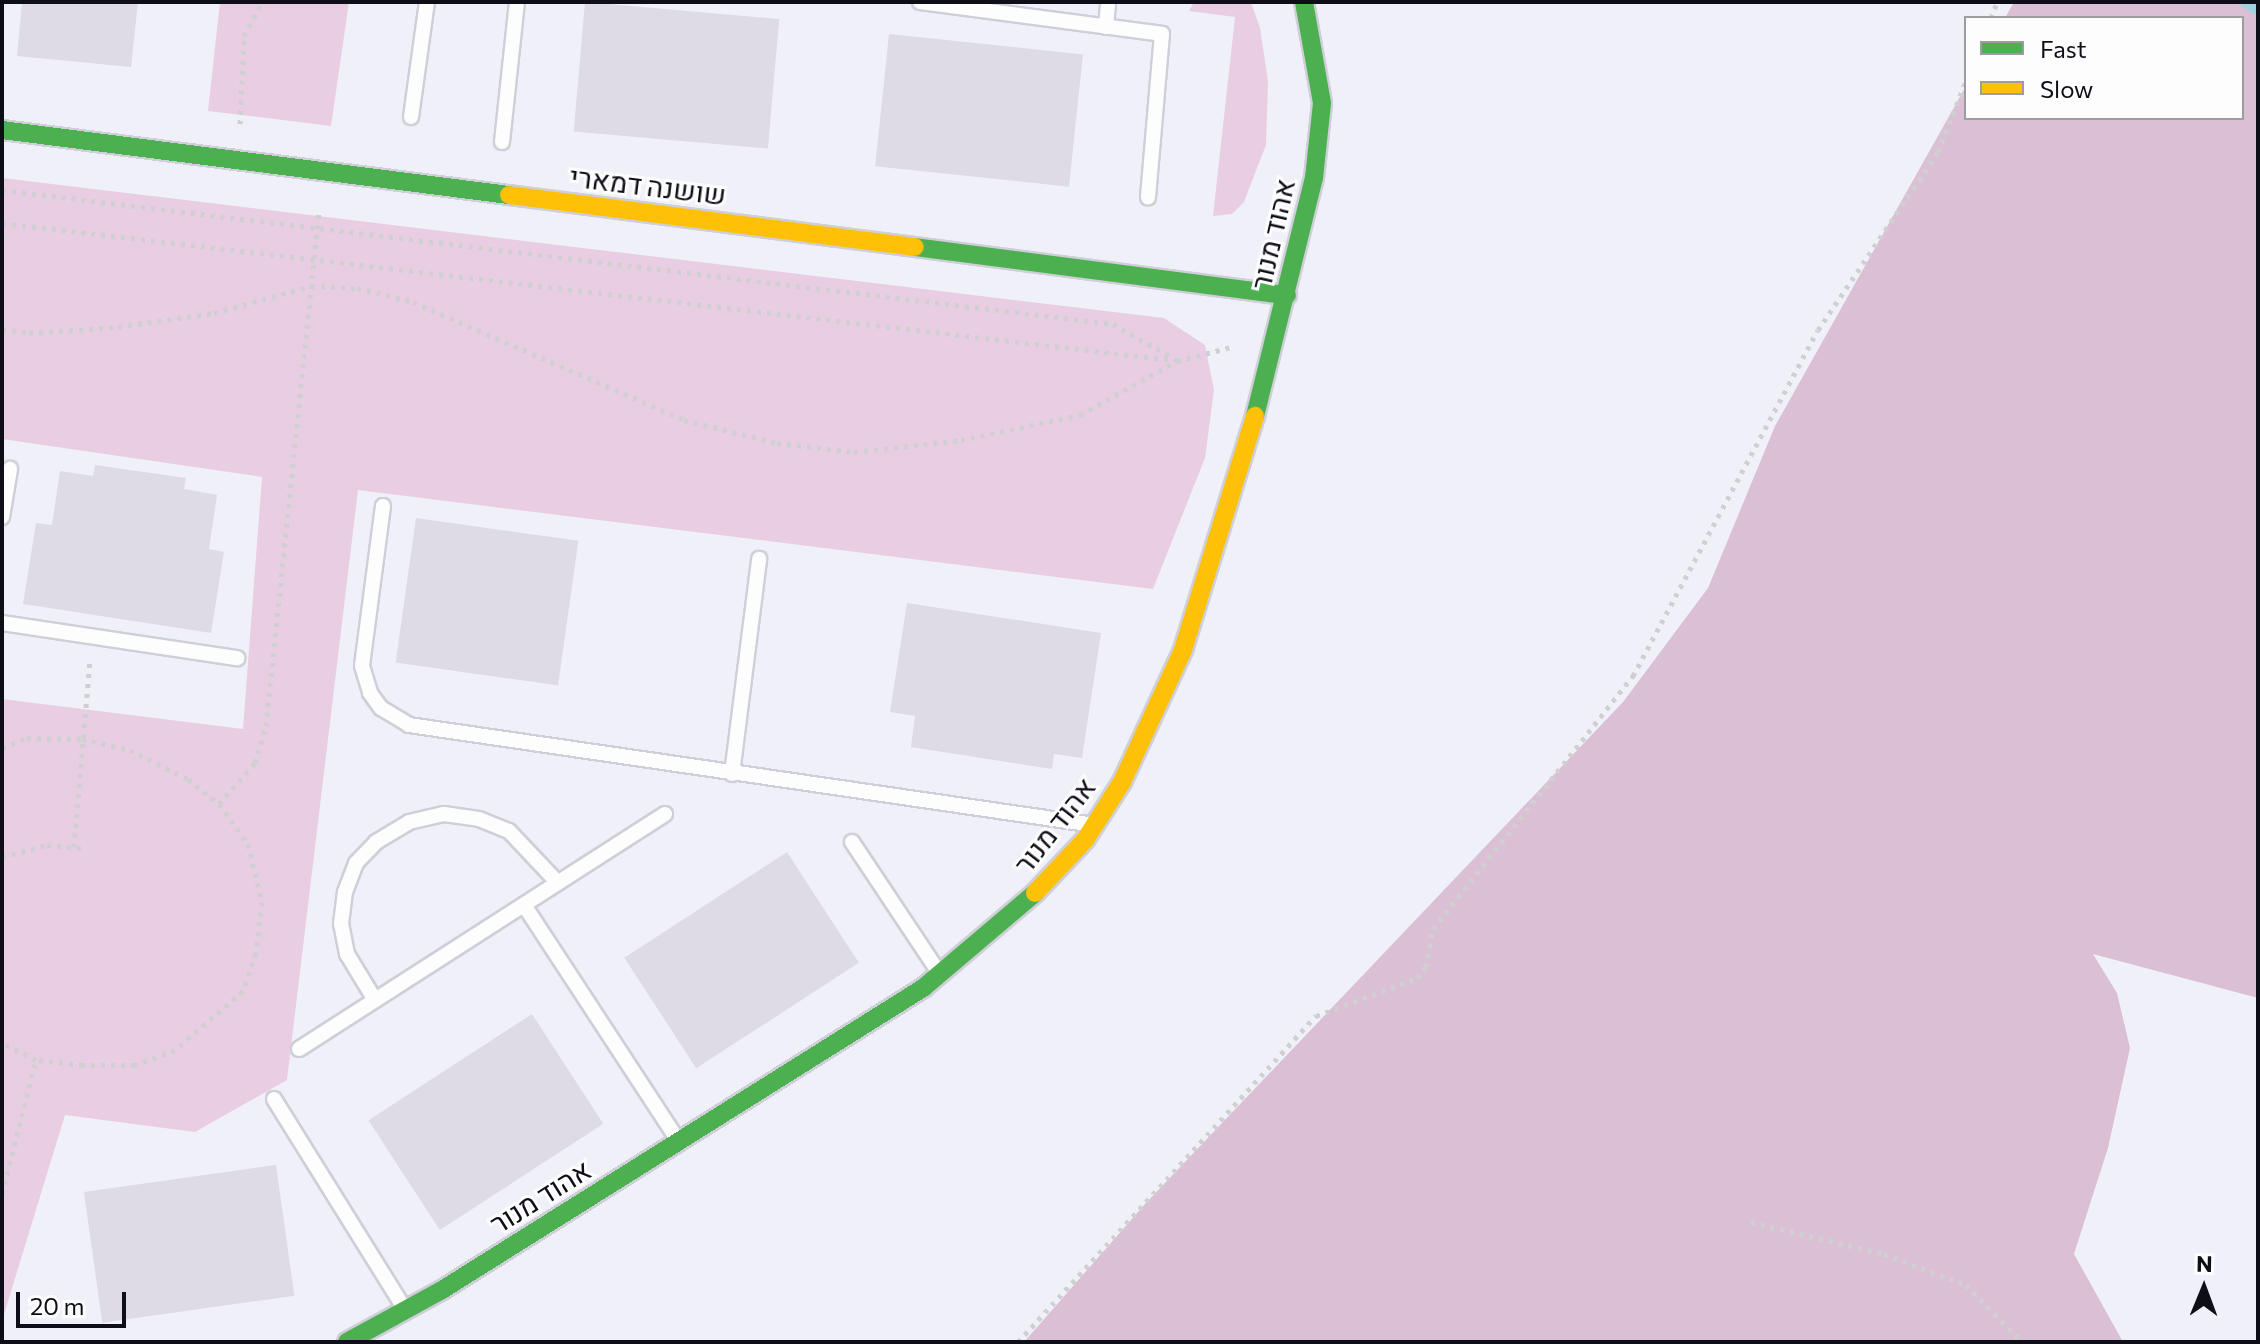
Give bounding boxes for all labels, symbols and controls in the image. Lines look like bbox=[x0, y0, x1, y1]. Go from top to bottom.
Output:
legend bbox=[1964, 16, 2244, 120]
text: Fast bbox=[2040, 34, 2087, 63]
text: Slow bbox=[2040, 74, 2093, 103]
street label: שושנה דמארי bbox=[568, 159, 728, 211]
street label: אהוד מנור bbox=[1243, 175, 1301, 293]
street label: אהוד מנור bbox=[1006, 770, 1102, 880]
street label: אהוד מנור bbox=[483, 1152, 597, 1240]
north arrow bbox=[2164, 1248, 2244, 1328]
text: N bbox=[2196, 1250, 2213, 1277]
scale bar bbox=[20, 1276, 130, 1326]
text: 20 m bbox=[30, 1291, 84, 1320]

